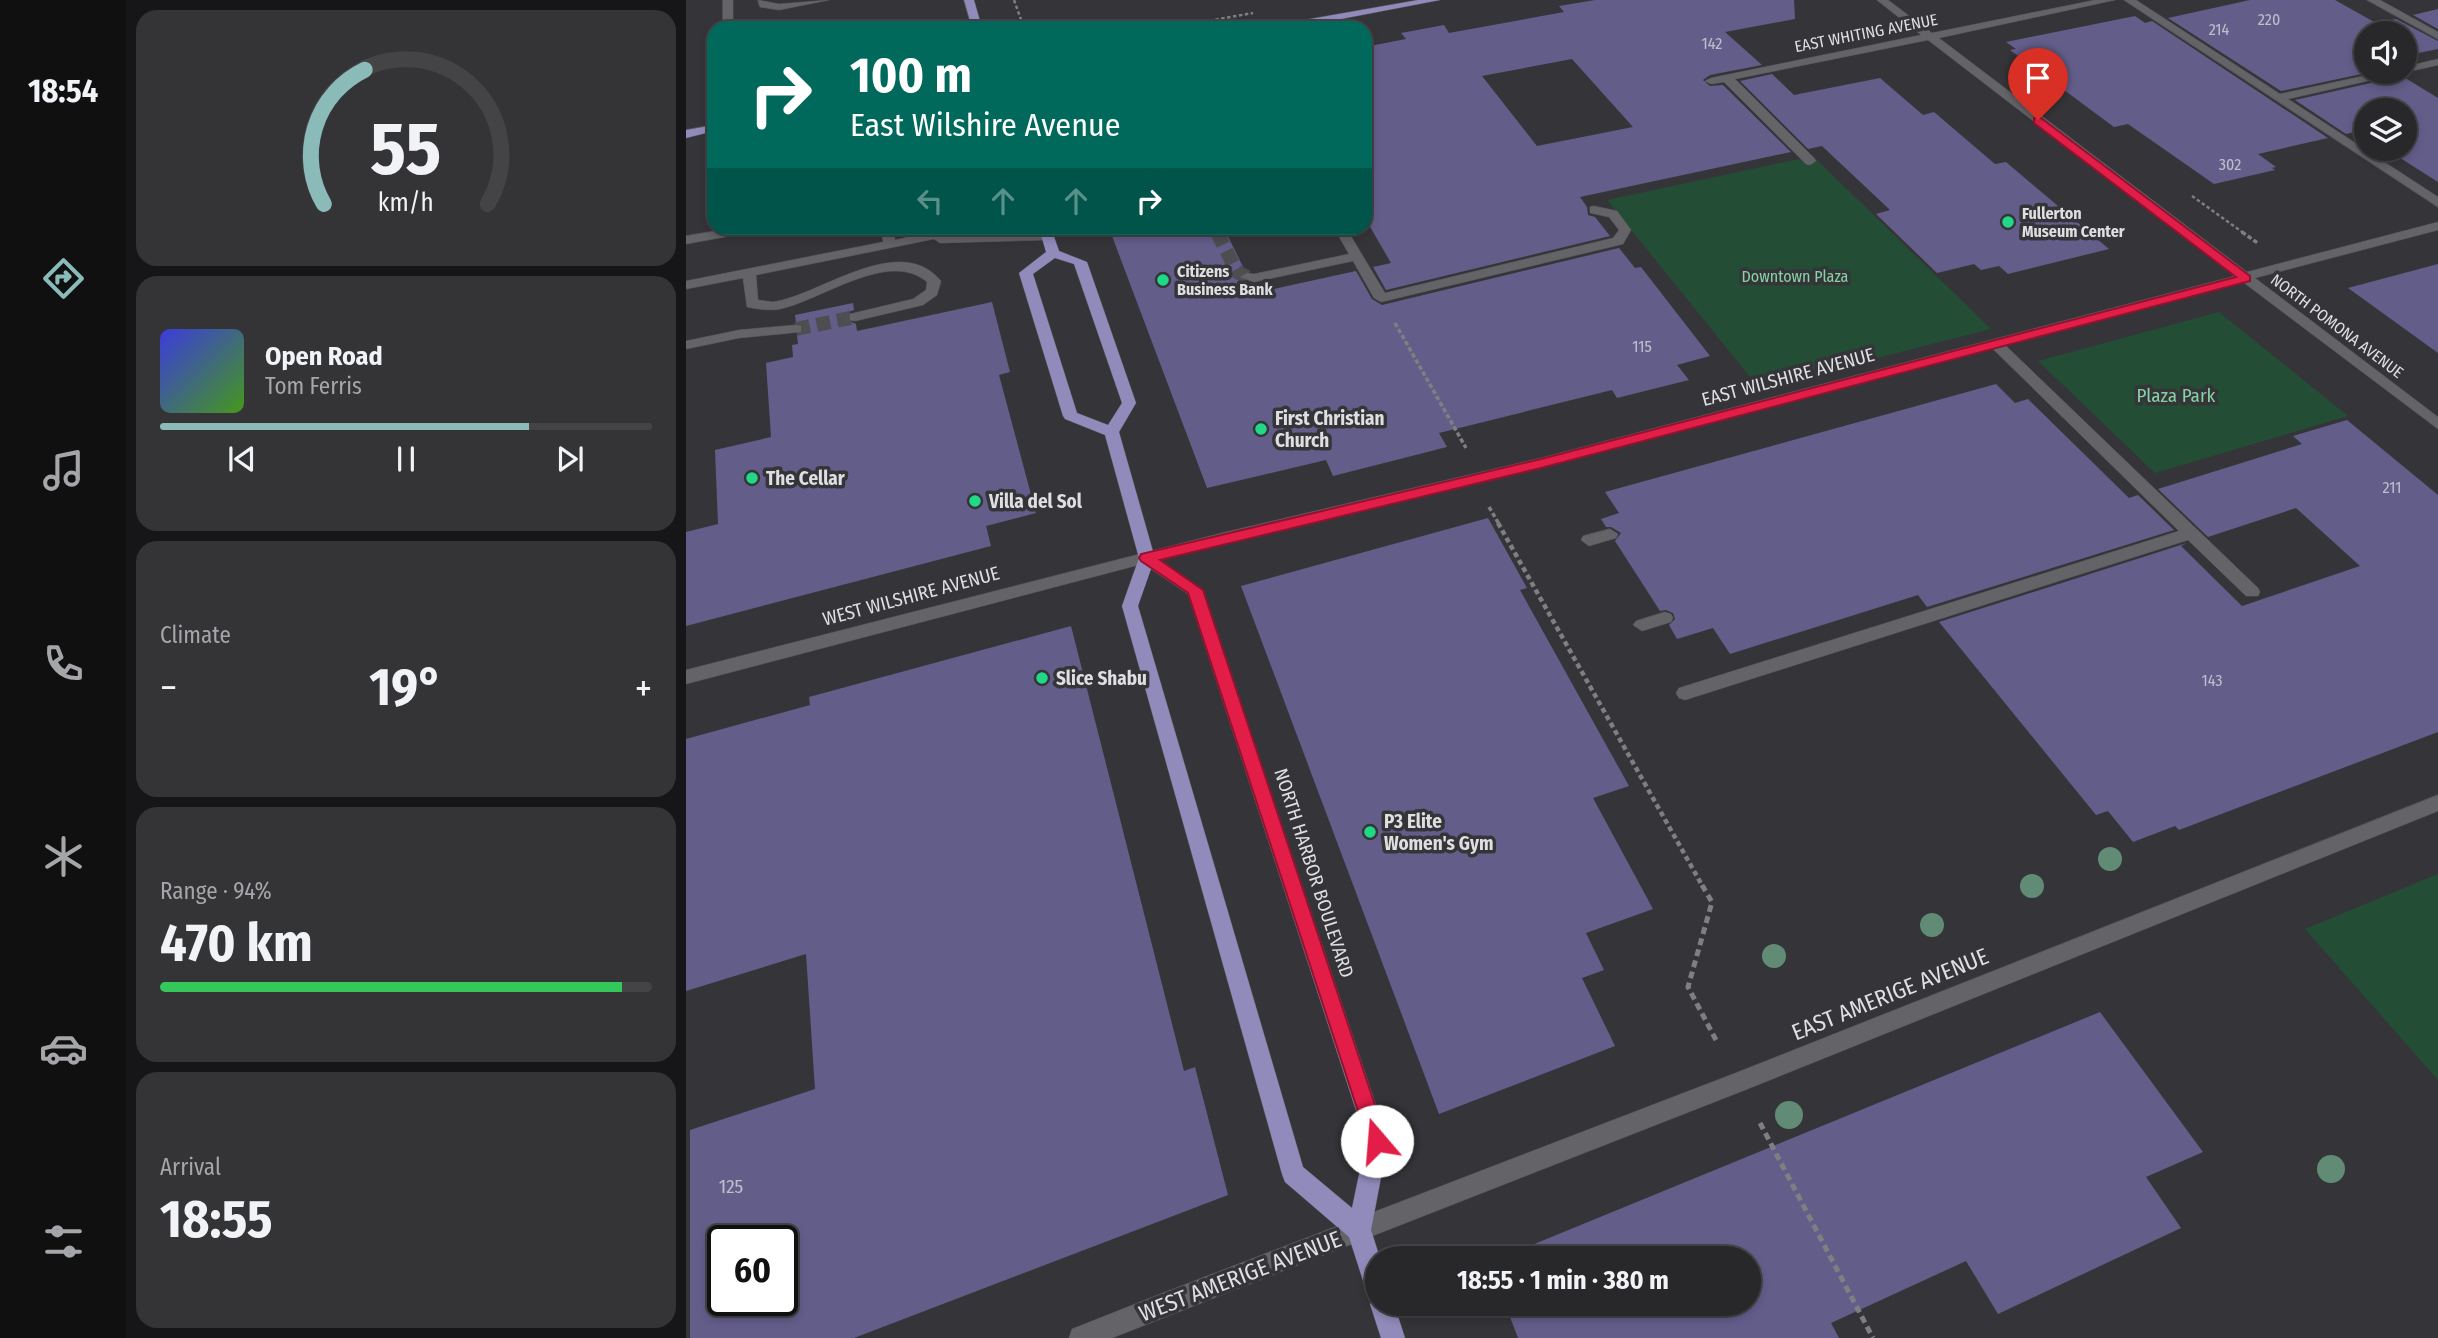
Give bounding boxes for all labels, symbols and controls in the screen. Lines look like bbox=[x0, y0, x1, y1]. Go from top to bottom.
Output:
street label: EAST WHITING AVENUE bbox=[1793, 10, 1939, 56]
house number: 220 bbox=[2258, 10, 2280, 29]
house number: 214 bbox=[2209, 20, 2230, 39]
map controls bbox=[2354, 21, 2417, 161]
button: sound bbox=[2354, 21, 2417, 84]
house number: 142 bbox=[1702, 34, 1722, 53]
text: 100 m bbox=[850, 46, 972, 105]
pin bbox=[2008, 48, 2068, 120]
icon: right bbox=[735, 49, 826, 140]
icon: arrive bbox=[2019, 59, 2057, 97]
text: 18:54 bbox=[28, 72, 98, 110]
button: layers bbox=[2354, 98, 2417, 161]
text: 55 bbox=[370, 106, 442, 193]
text: East Wilshire Avenue bbox=[850, 106, 1121, 144]
house number: 302 bbox=[2219, 155, 2241, 174]
icon: left bbox=[911, 182, 949, 220]
icon: ahead bbox=[984, 182, 1022, 220]
icon: ahead bbox=[1057, 182, 1095, 220]
icon: right bbox=[1130, 182, 1168, 220]
text: km/h bbox=[378, 188, 434, 218]
place label: Fullerton Museum Center bbox=[2022, 204, 2125, 241]
marker: Fullerton Museum Center bbox=[2000, 214, 2016, 230]
icon: directions bbox=[39, 254, 88, 303]
place label: Citizens Business Bank bbox=[1177, 262, 1273, 299]
park label: Downtown Plaza bbox=[1742, 267, 1849, 286]
street label: NORTH POMONA AVENUE bbox=[2267, 270, 2407, 382]
marker: Citizens Business Bank bbox=[1155, 272, 1171, 288]
house number: 115 bbox=[1632, 337, 1652, 356]
text: Open Road bbox=[265, 341, 383, 372]
street label: EAST WILSHIRE AVENUE bbox=[1699, 343, 1877, 411]
text: Tom Ferris bbox=[265, 372, 362, 400]
park label: Plaza Park bbox=[2137, 384, 2216, 407]
place label: First Christian Church bbox=[1275, 407, 1385, 452]
marker: First Christian Church bbox=[1253, 421, 1269, 437]
icon: previous bbox=[223, 440, 261, 478]
icon: pause bbox=[387, 440, 425, 478]
icon: next bbox=[551, 440, 589, 478]
icon: music bbox=[39, 446, 88, 495]
place label: The Cellar bbox=[766, 467, 846, 490]
marker: The Cellar bbox=[744, 470, 760, 486]
house number: 211 bbox=[2383, 478, 2401, 497]
place label: Villa del Sol bbox=[988, 490, 1083, 513]
marker: Villa del Sol bbox=[967, 493, 983, 509]
street label: WEST WILSHIRE AVENUE bbox=[820, 561, 1002, 631]
text: Climate bbox=[160, 621, 231, 649]
icon: phone bbox=[39, 639, 88, 688]
text: 19° bbox=[369, 656, 443, 719]
text: − bbox=[160, 665, 177, 711]
text: + bbox=[635, 665, 652, 711]
place label: Slice Shabu bbox=[1056, 667, 1147, 690]
marker: Slice Shabu bbox=[1034, 670, 1050, 686]
house number: 143 bbox=[2202, 671, 2222, 690]
street label: NORTH HARBOR BOULEVARD bbox=[1269, 765, 1359, 981]
place label: P3 Elite Women's Gym bbox=[1384, 810, 1494, 855]
marker: P3 Elite Women's Gym bbox=[1362, 824, 1378, 840]
icon: climate bbox=[39, 832, 88, 881]
text: Range · 94% bbox=[160, 877, 272, 905]
text: 470 km bbox=[160, 912, 313, 975]
street label: EAST AMERIGE AVENUE bbox=[1788, 942, 1992, 1046]
icon: car bbox=[39, 1024, 88, 1073]
position arrow bbox=[1340, 1104, 1414, 1178]
text: Arrival bbox=[160, 1153, 221, 1181]
house number: 125 bbox=[719, 1175, 743, 1198]
text: 18:55 bbox=[160, 1188, 273, 1251]
icon: filters bbox=[39, 1217, 88, 1266]
speed limit sign: 60 bbox=[707, 1225, 798, 1316]
street label: WEST AMERIGE AVENUE bbox=[1135, 1225, 1345, 1327]
text: 18:55 · 1 min · 380 m bbox=[1457, 1265, 1669, 1296]

